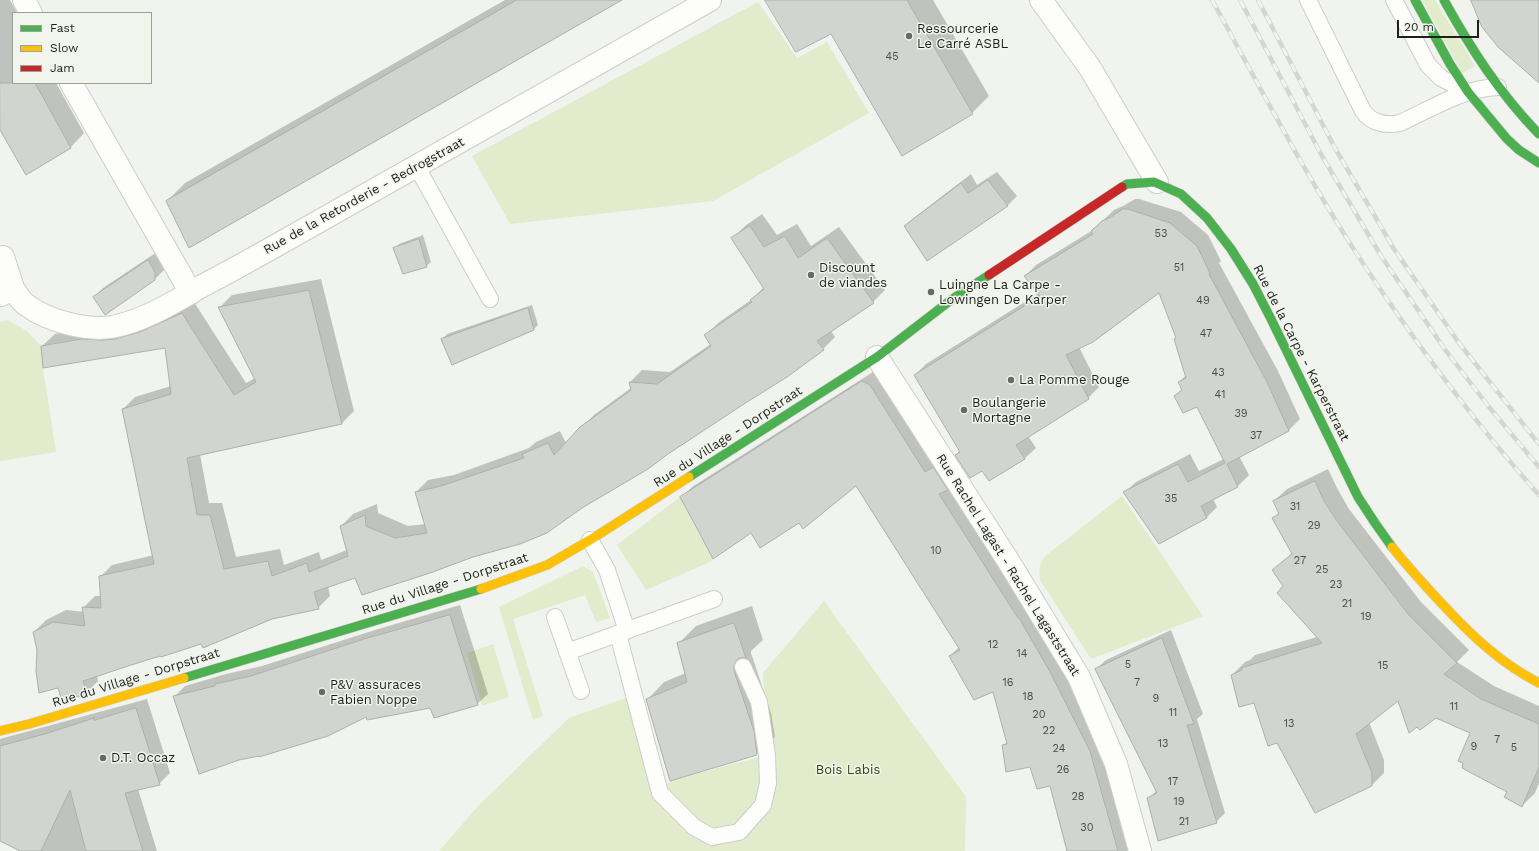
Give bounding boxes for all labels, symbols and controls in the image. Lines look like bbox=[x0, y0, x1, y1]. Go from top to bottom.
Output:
legend bbox=[12, 12, 152, 84]
scale bar bbox=[1399, 12, 1481, 38]
text: 20 m bbox=[1404, 20, 1434, 34]
text: Fast bbox=[50, 21, 75, 35]
place label: Ressourcerie Le Carré ASBL bbox=[917, 21, 1008, 52]
marker: Ressourcerie Le Carré ASBL bbox=[904, 31, 914, 41]
text: Slow bbox=[50, 41, 78, 55]
house number: 45 bbox=[885, 50, 899, 64]
text: Jam bbox=[50, 61, 75, 75]
street label: Rue de la Retorderie - Bedrogstraat bbox=[261, 134, 467, 258]
house number: 53 bbox=[1155, 227, 1167, 241]
place label: Discount de viandes bbox=[819, 260, 887, 291]
house number: 51 bbox=[1174, 261, 1184, 275]
street label: Rue de la Carpe - Karperstraat bbox=[1250, 262, 1352, 444]
marker: Discount de viandes bbox=[806, 270, 816, 280]
place label: Luingne La Carpe - Lowingen De Karper bbox=[939, 277, 1067, 308]
marker: Luingne La Carpe - Lowingen De Karper bbox=[926, 287, 936, 297]
house number: 49 bbox=[1196, 294, 1210, 308]
house number: 47 bbox=[1200, 327, 1212, 341]
house number: 43 bbox=[1211, 366, 1225, 380]
place label: La Pomme Rouge bbox=[1019, 372, 1130, 388]
marker: La Pomme Rouge bbox=[1006, 375, 1016, 385]
street label: Rue du Village - Dorpstraat bbox=[651, 383, 805, 491]
house number: 41 bbox=[1215, 388, 1225, 402]
place label: Boulangerie Mortagne bbox=[972, 395, 1046, 426]
marker: Boulangerie Mortagne bbox=[959, 405, 969, 415]
house number: 39 bbox=[1234, 407, 1248, 421]
house number: 37 bbox=[1250, 429, 1262, 443]
street label: Rue Rachel Lagast - Rachel Lagaststraat bbox=[933, 451, 1083, 679]
house number: 35 bbox=[1165, 492, 1177, 506]
house number: 31 bbox=[1290, 500, 1300, 514]
house number: 29 bbox=[1307, 519, 1321, 533]
house number: 10 bbox=[930, 544, 942, 558]
street label: Rue du Village - Dorpstraat bbox=[360, 550, 530, 618]
house number: 27 bbox=[1294, 554, 1306, 568]
house number: 25 bbox=[1316, 563, 1328, 577]
house number: 23 bbox=[1330, 578, 1342, 592]
house number: 21 bbox=[1342, 597, 1352, 611]
house number: 19 bbox=[1360, 610, 1372, 624]
house number: 12 bbox=[988, 638, 998, 652]
street label: Rue du Village - Dorpstraat bbox=[50, 645, 222, 711]
house number: 14 bbox=[1016, 647, 1028, 661]
house number: 5 bbox=[1125, 658, 1131, 672]
house number: 15 bbox=[1378, 659, 1388, 673]
house number: 16 bbox=[1003, 676, 1013, 690]
house number: 7 bbox=[1134, 676, 1140, 690]
place label: P&V assuraces Fabien Noppe bbox=[330, 677, 421, 708]
marker: P&V assuraces Fabien Noppe bbox=[317, 687, 327, 697]
house number: 18 bbox=[1022, 690, 1034, 704]
house number: 9 bbox=[1153, 692, 1159, 706]
house number: 11 bbox=[1450, 700, 1458, 714]
house number: 11 bbox=[1169, 706, 1177, 720]
house number: 20 bbox=[1032, 708, 1046, 722]
house number: 13 bbox=[1284, 717, 1294, 731]
house number: 22 bbox=[1043, 724, 1055, 738]
house number: 7 bbox=[1494, 733, 1500, 747]
house number: 13 bbox=[1158, 737, 1168, 751]
house number: 9 bbox=[1471, 740, 1477, 754]
house number: 5 bbox=[1511, 741, 1517, 755]
house number: 24 bbox=[1053, 742, 1065, 756]
place label: D.T. Occaz bbox=[111, 750, 175, 766]
marker: D.T. Occaz bbox=[98, 753, 108, 763]
park label: Bois Labis bbox=[816, 762, 880, 778]
house number: 26 bbox=[1056, 763, 1070, 777]
house number: 17 bbox=[1168, 775, 1178, 789]
house number: 28 bbox=[1071, 790, 1085, 804]
house number: 19 bbox=[1173, 795, 1185, 809]
house number: 21 bbox=[1179, 815, 1189, 829]
house number: 30 bbox=[1080, 821, 1094, 835]

